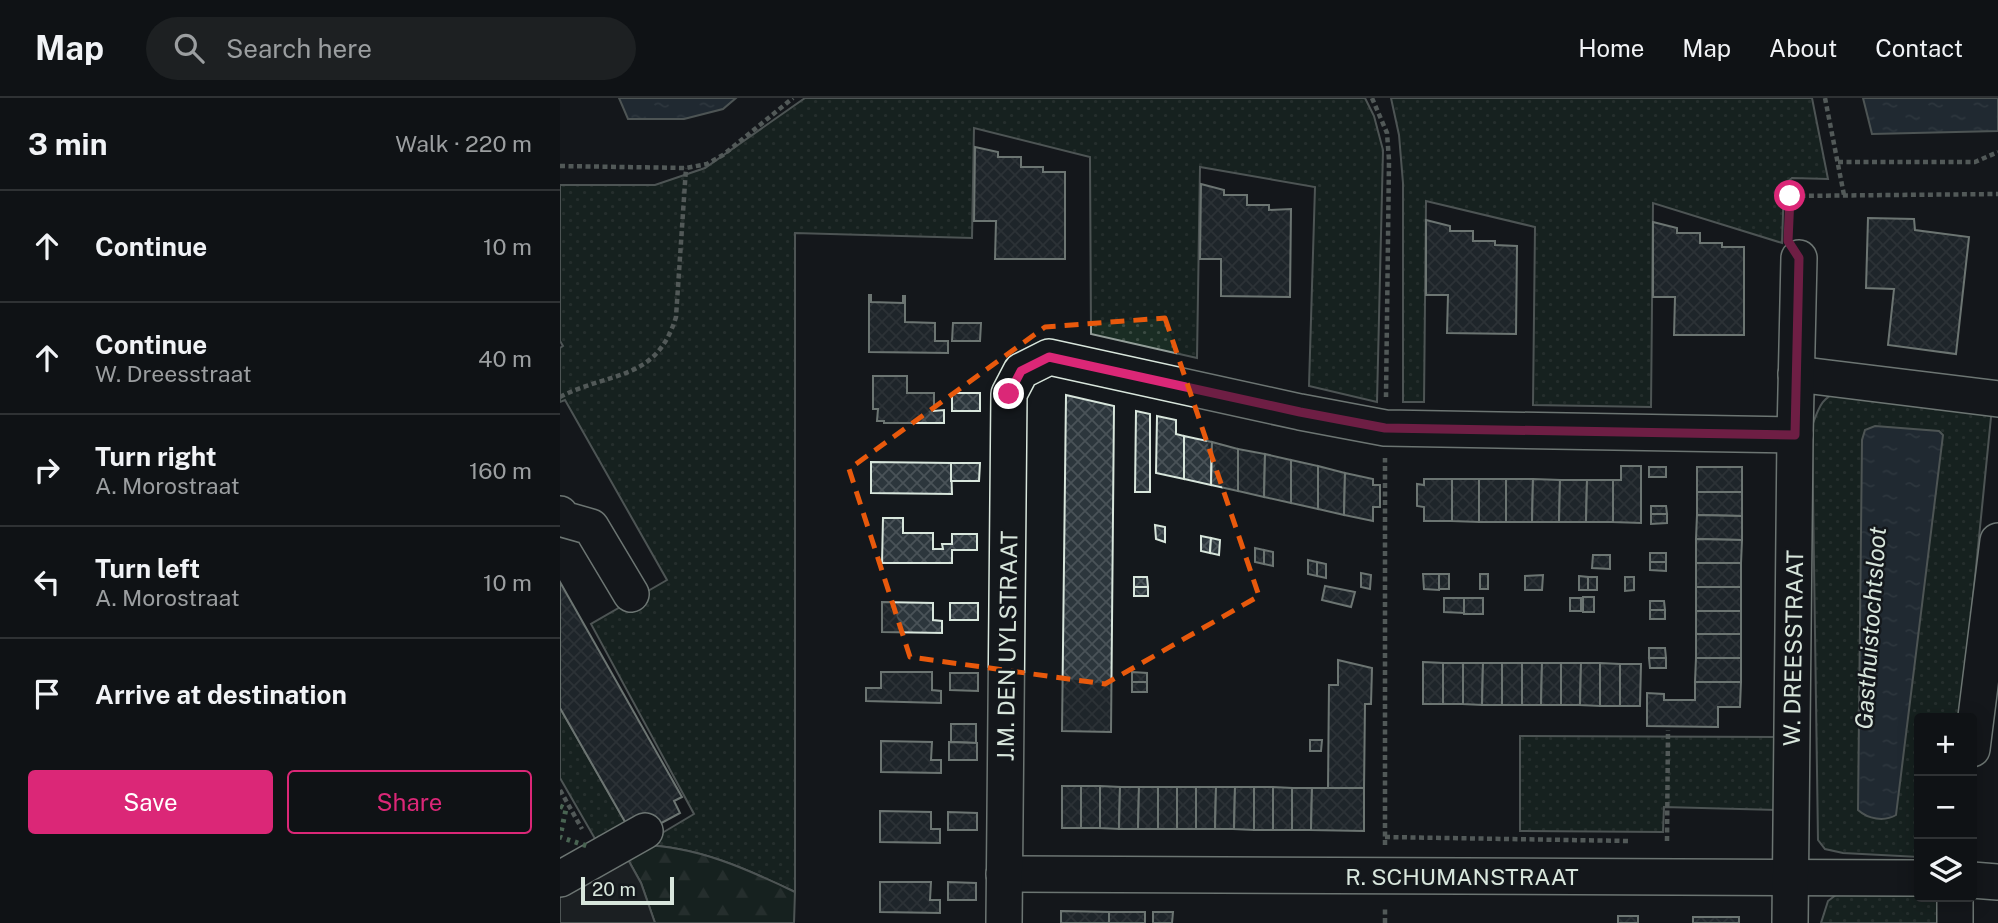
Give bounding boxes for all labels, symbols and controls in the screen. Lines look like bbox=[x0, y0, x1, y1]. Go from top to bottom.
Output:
search box bbox=[146, 17, 636, 80]
text: Map bbox=[35, 29, 104, 67]
icon: search bbox=[170, 29, 208, 67]
text: Search here bbox=[226, 33, 372, 64]
text: Home bbox=[1578, 34, 1644, 62]
text: Map bbox=[1682, 34, 1731, 62]
text: About bbox=[1769, 34, 1837, 62]
text: Contact bbox=[1875, 34, 1963, 62]
text: 3 min bbox=[28, 126, 107, 162]
text: Walk · 220 m bbox=[395, 130, 532, 157]
route start bbox=[1774, 180, 1805, 211]
icon: ahead bbox=[28, 227, 66, 265]
text: Continue bbox=[95, 231, 207, 262]
text: 10 m bbox=[483, 233, 532, 260]
text: Continue bbox=[95, 329, 207, 360]
icon: ahead bbox=[28, 339, 66, 377]
text: 40 m bbox=[478, 345, 532, 372]
text: W. Dreesstraat bbox=[95, 360, 252, 387]
route end bbox=[993, 378, 1024, 409]
text: Turn right bbox=[95, 441, 217, 472]
icon: right bbox=[28, 451, 66, 489]
text: 160 m bbox=[469, 457, 532, 484]
text: A. Morostraat bbox=[95, 472, 240, 499]
water label: Gasthuistochtsloot bbox=[1849, 526, 1891, 730]
street label: J.M. DEN UYLSTRAAT bbox=[991, 530, 1023, 762]
street label: W. DREESSTRAAT bbox=[1778, 549, 1808, 746]
text: Turn left bbox=[95, 553, 200, 584]
icon: left bbox=[28, 563, 66, 601]
text: 10 m bbox=[483, 569, 532, 596]
text: A. Morostraat bbox=[95, 584, 240, 611]
icon: arrive bbox=[28, 675, 66, 713]
text: Arrive at destination bbox=[95, 679, 347, 710]
map controls bbox=[1914, 713, 1977, 902]
button: + bbox=[1914, 713, 1977, 776]
button: Save bbox=[28, 770, 273, 834]
button: Share bbox=[287, 770, 532, 834]
button: − bbox=[1914, 776, 1977, 839]
button: layers bbox=[1914, 839, 1977, 902]
street label: R. SCHUMANSTRAAT bbox=[1345, 863, 1579, 890]
scale bar bbox=[581, 874, 674, 906]
text: 20 m bbox=[592, 878, 636, 900]

